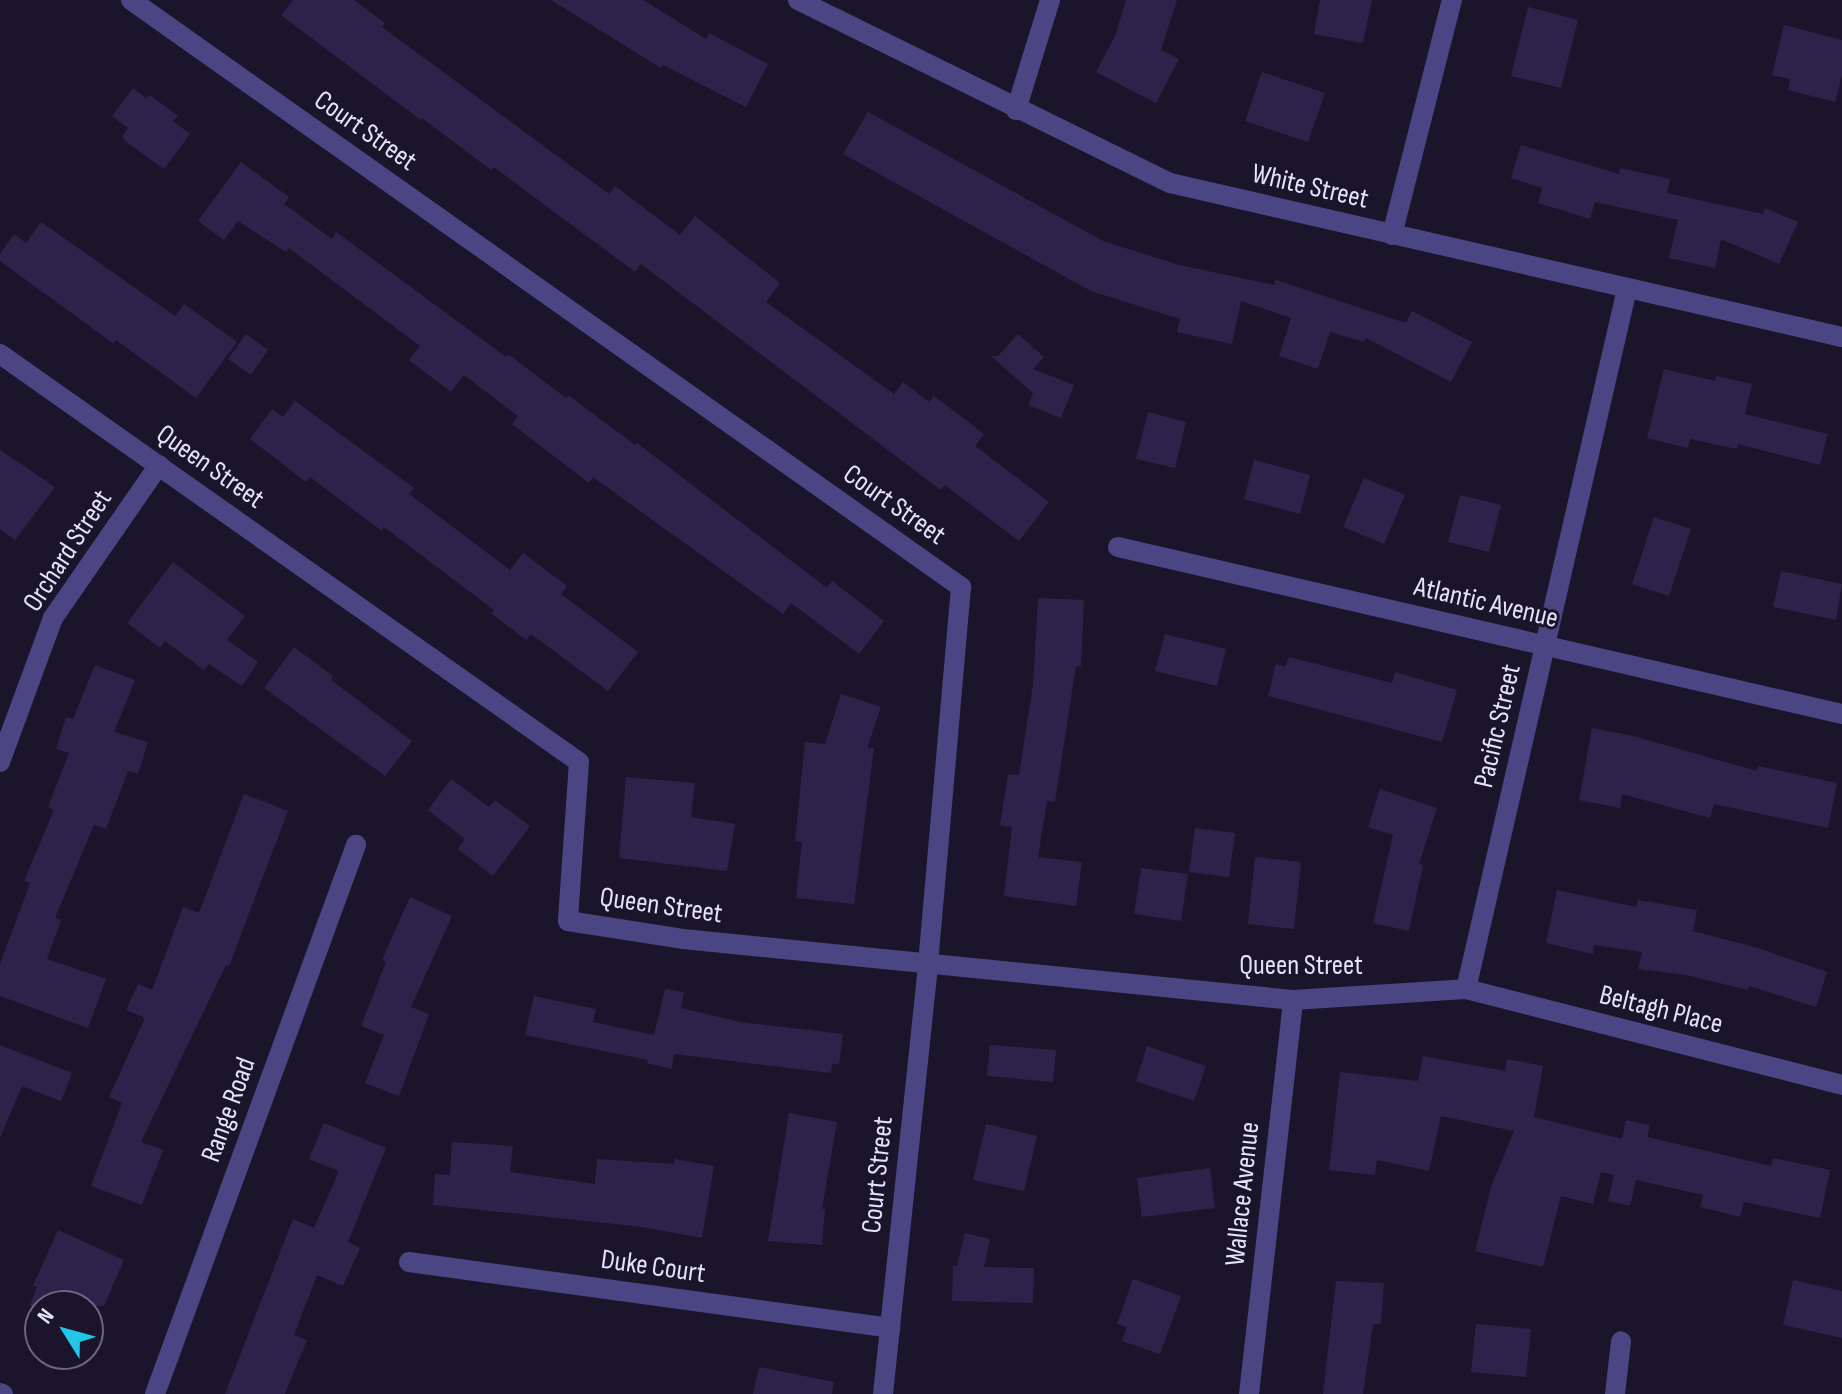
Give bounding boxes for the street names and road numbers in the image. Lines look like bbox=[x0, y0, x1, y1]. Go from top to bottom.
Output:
street label: Court Street bbox=[307, 84, 423, 178]
street label: White Street bbox=[1248, 157, 1372, 217]
street label: Queen Street bbox=[150, 418, 270, 516]
street label: Court Street bbox=[836, 458, 952, 552]
street label: Orchard Street bbox=[16, 484, 120, 618]
street label: Atlantic Avenue bbox=[1411, 570, 1561, 636]
street label: Pacific Street bbox=[1468, 661, 1528, 791]
street label: Queen Street bbox=[597, 881, 725, 931]
street label: Queen Street bbox=[1239, 949, 1363, 983]
street label: Beltagh Place bbox=[1596, 978, 1726, 1042]
street label: Range Road bbox=[195, 1053, 263, 1167]
street label: Court Street bbox=[855, 1115, 901, 1235]
street label: Wallace Avenue bbox=[1219, 1120, 1267, 1268]
street label: Duke Court bbox=[599, 1243, 707, 1291]

